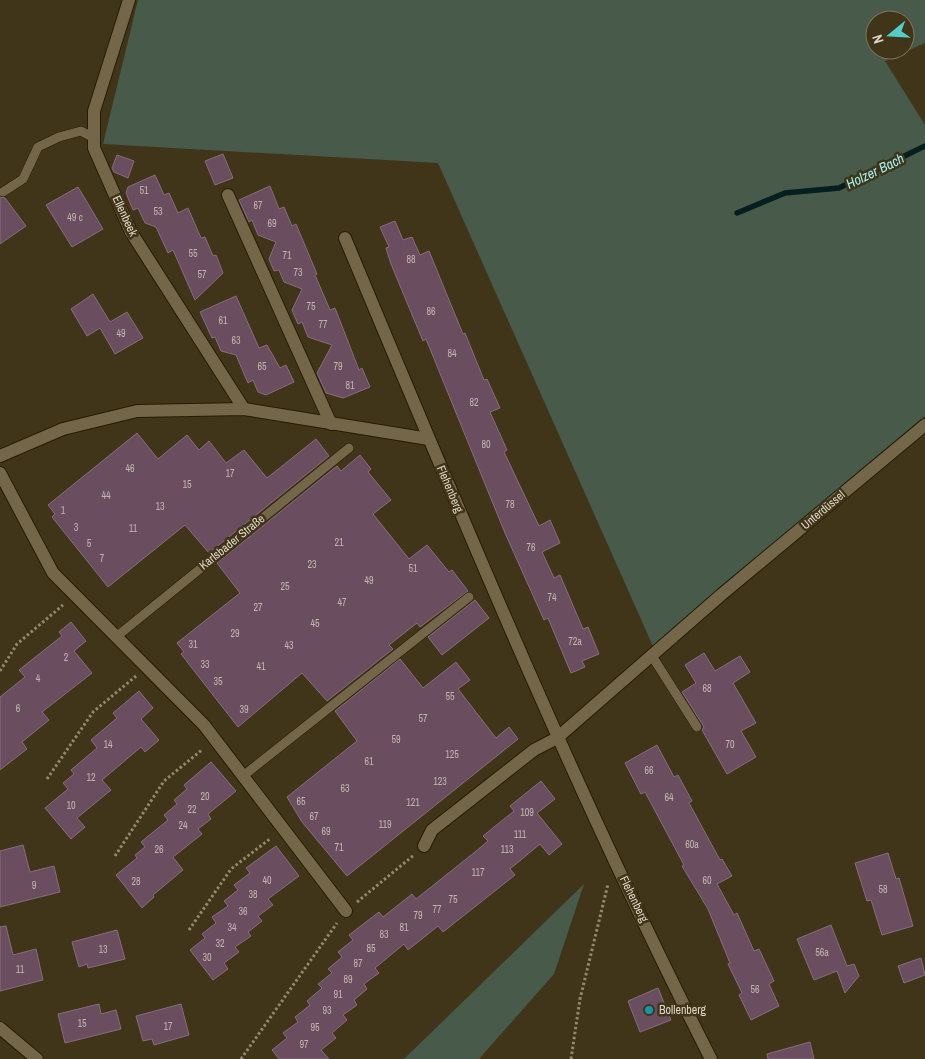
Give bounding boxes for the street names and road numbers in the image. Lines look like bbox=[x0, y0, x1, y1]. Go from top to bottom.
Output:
street label: Ellenbeek bbox=[109, 193, 141, 239]
street label: Flehenberg bbox=[433, 463, 467, 516]
street label: Unterdüssel bbox=[798, 487, 848, 533]
street label: Karlsbader Straße bbox=[196, 511, 268, 573]
street label: Flehenberg bbox=[616, 873, 652, 925]

